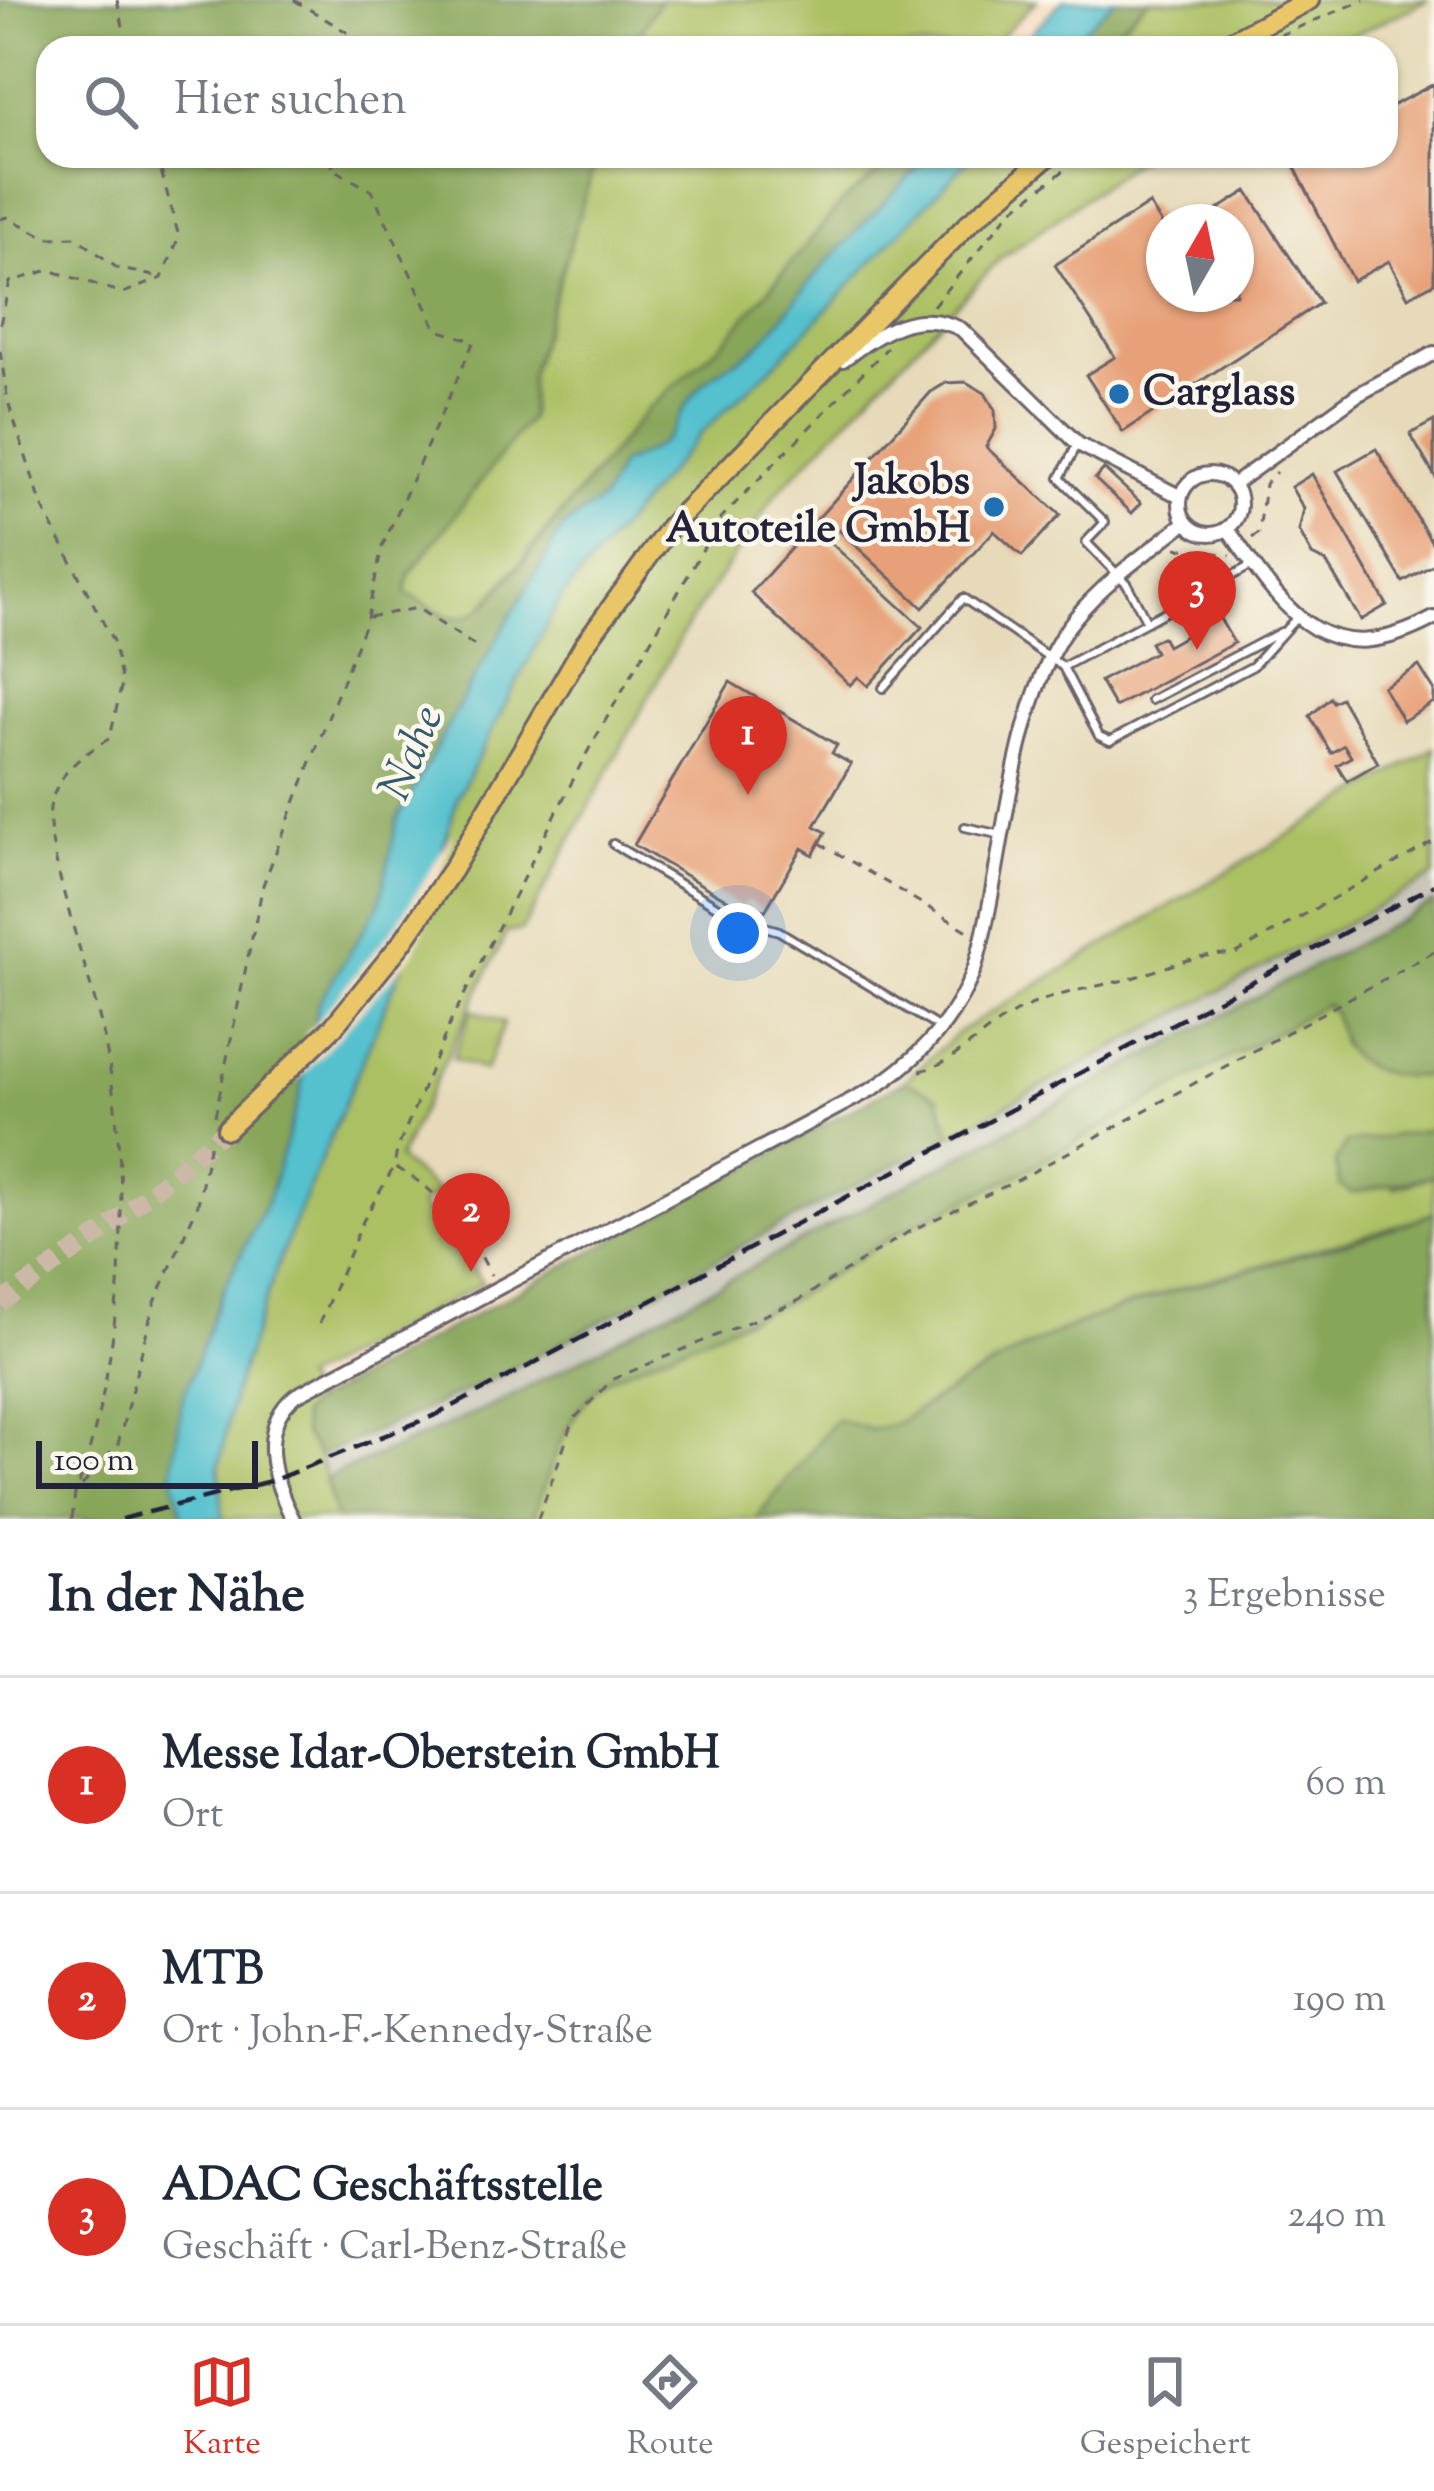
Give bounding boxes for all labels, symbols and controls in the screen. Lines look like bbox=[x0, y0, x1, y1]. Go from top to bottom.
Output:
search box bbox=[36, 36, 1398, 168]
icon: search bbox=[78, 69, 144, 135]
text: Hier suchen bbox=[174, 70, 407, 135]
north arrow bbox=[1146, 204, 1254, 312]
place label: Carglass bbox=[1143, 364, 1295, 424]
marker: Carglass bbox=[1106, 381, 1132, 407]
place label: Jakobs Autoteile GmbH bbox=[665, 453, 971, 561]
marker: Jakobs Autoteile GmbH bbox=[981, 494, 1007, 520]
pin: 3 bbox=[1158, 551, 1236, 650]
pin: 1 bbox=[709, 696, 787, 795]
water label: Nahe bbox=[365, 697, 463, 811]
your location bbox=[708, 903, 768, 963]
pin: 2 bbox=[432, 1173, 510, 1272]
scale bar bbox=[36, 1435, 258, 1488]
text: 100 m bbox=[54, 1438, 134, 1486]
text: In der Nähe bbox=[48, 1561, 305, 1634]
text: 3 Ergebnisse bbox=[1183, 1569, 1386, 1625]
text: Messe Idar-Oberstein GmbH bbox=[162, 1724, 720, 1789]
text: 1 bbox=[80, 1757, 94, 1813]
text: 60 m bbox=[1305, 1757, 1386, 1813]
text: Ort bbox=[162, 1789, 223, 1845]
text: MTB bbox=[162, 1940, 263, 2005]
text: 2 bbox=[78, 1973, 96, 2029]
text: 190 m bbox=[1293, 1973, 1386, 2029]
text: Ort · John-F.-Kennedy-Straße bbox=[162, 2005, 653, 2061]
text: ADAC Geschäftsstelle bbox=[162, 2156, 603, 2221]
text: 3 bbox=[79, 2189, 95, 2245]
text: 240 m bbox=[1287, 2189, 1386, 2245]
text: Geschäft · Carl-Benz-Straße bbox=[162, 2221, 627, 2277]
tab: Karte bbox=[183, 2349, 261, 2469]
tab: Route bbox=[627, 2349, 714, 2469]
tab: Gespeichert bbox=[1080, 2349, 1251, 2469]

